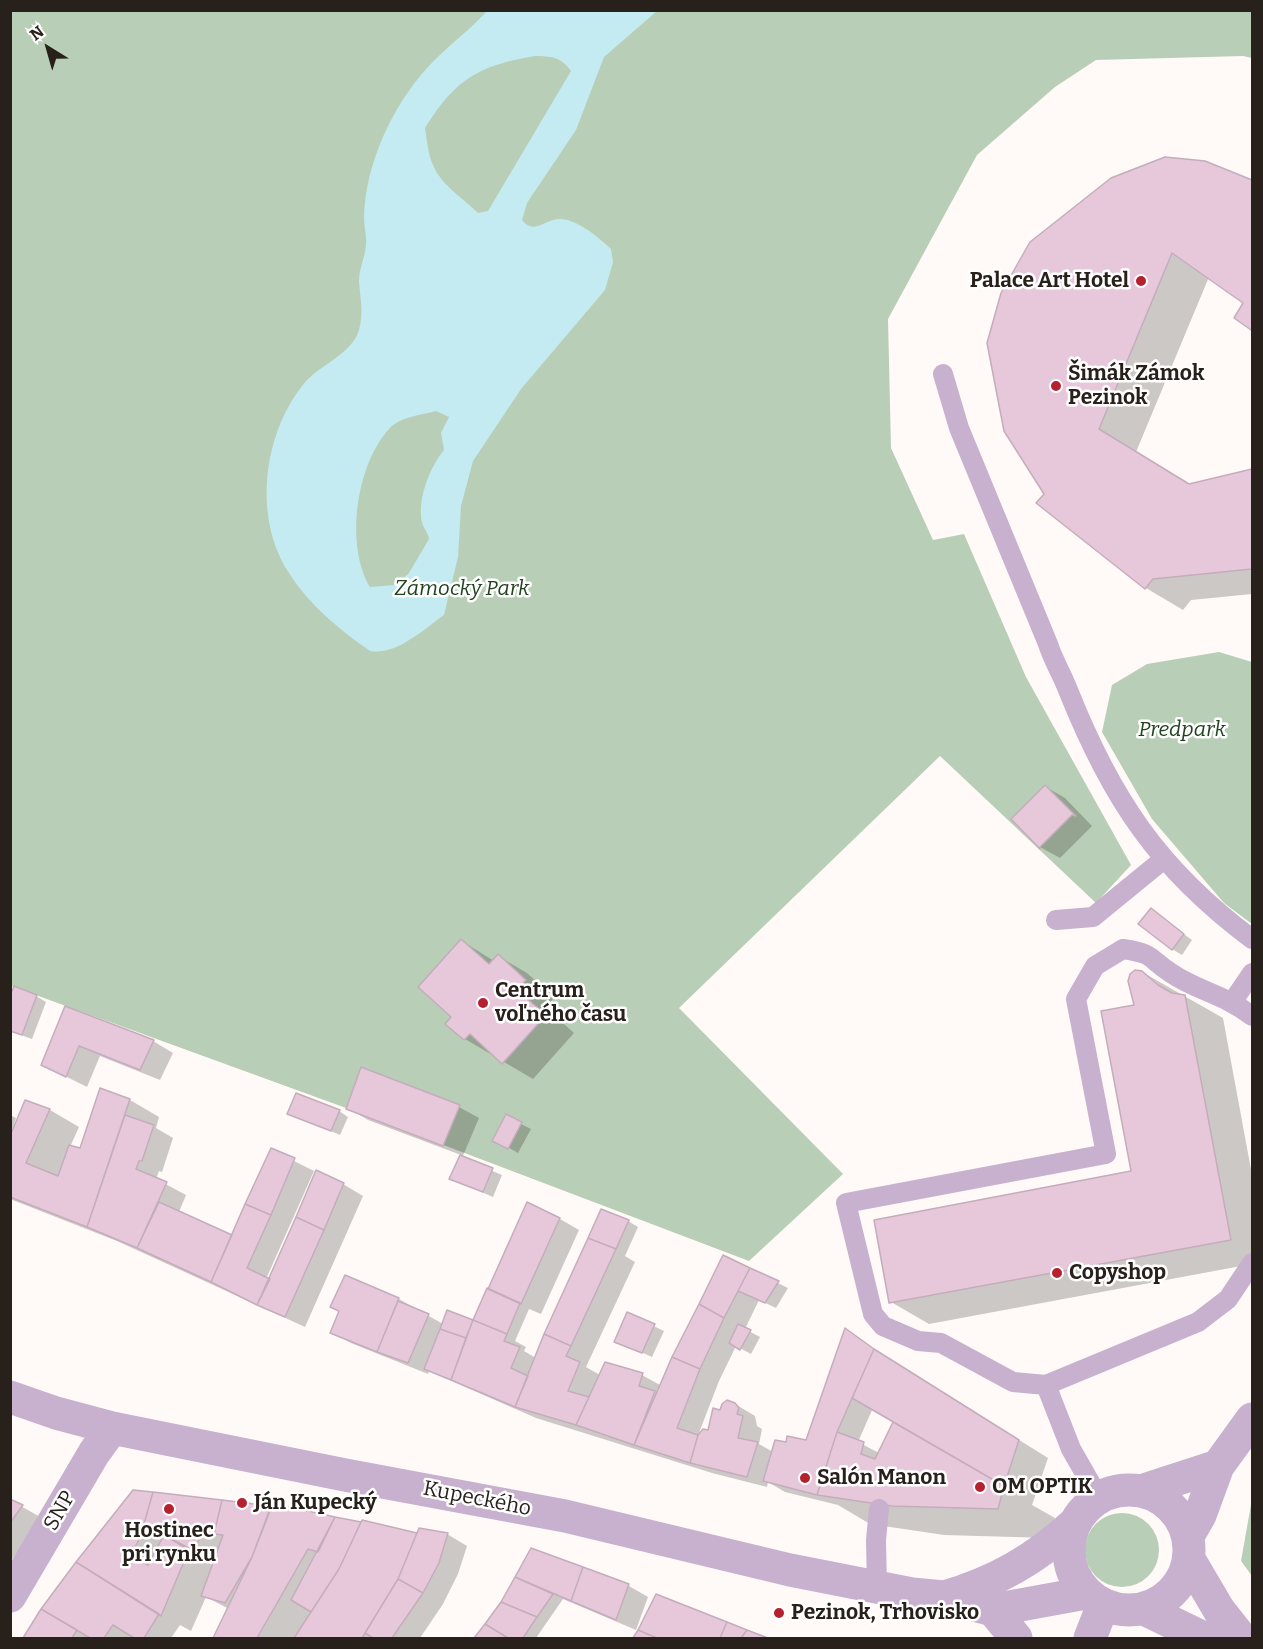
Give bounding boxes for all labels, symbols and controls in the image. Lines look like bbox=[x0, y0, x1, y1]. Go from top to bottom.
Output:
north arrow bbox=[18, 18, 78, 78]
text: N bbox=[26, 22, 48, 45]
place label: Palace Art Hotel bbox=[970, 268, 1129, 294]
marker: Palace Art Hotel bbox=[1134, 274, 1148, 288]
place label: Šimák Zámok Pezinok bbox=[1068, 361, 1204, 411]
marker: Šimák Zámok Pezinok bbox=[1049, 379, 1063, 393]
park label: Zámocký Park bbox=[395, 576, 529, 602]
park label: Predpark bbox=[1138, 717, 1226, 743]
place label: Centrum voľného času bbox=[495, 978, 626, 1028]
marker: Centrum voľného času bbox=[476, 996, 490, 1010]
place label: Copyshop bbox=[1069, 1260, 1166, 1286]
marker: Copyshop bbox=[1050, 1266, 1064, 1280]
place label: Salón Manon bbox=[817, 1465, 946, 1491]
marker: Salón Manon bbox=[798, 1471, 812, 1485]
place label: OM OPTIK bbox=[992, 1474, 1093, 1500]
street label: Kupeckého bbox=[421, 1476, 533, 1522]
marker: OM OPTIK bbox=[973, 1480, 987, 1494]
street label: SNP bbox=[39, 1487, 81, 1535]
place label: Ján Kupecký bbox=[254, 1490, 377, 1516]
marker: Ján Kupecký bbox=[235, 1496, 249, 1510]
marker: Hostinec pri rynku bbox=[162, 1502, 176, 1516]
place label: Hostinec pri rynku bbox=[122, 1518, 216, 1568]
place label: Pezinok, Trhovisko bbox=[791, 1600, 979, 1626]
marker: Pezinok, Trhovisko bbox=[772, 1606, 786, 1620]

